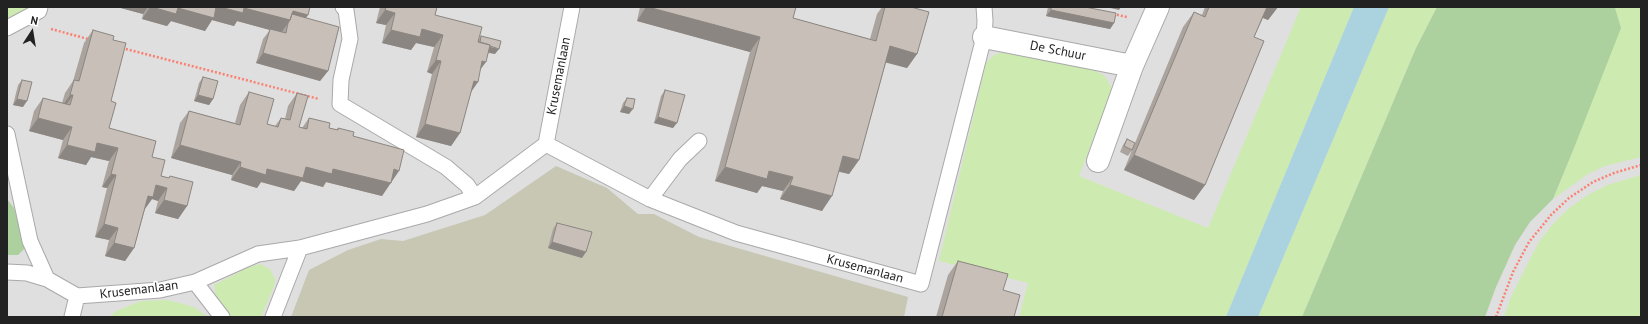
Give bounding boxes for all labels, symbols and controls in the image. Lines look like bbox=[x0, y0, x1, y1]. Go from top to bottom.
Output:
north arrow bbox=[12, 12, 52, 52]
text: N bbox=[29, 13, 39, 28]
street label: Krusemanlaan bbox=[544, 36, 574, 116]
street label: De Schuur bbox=[1029, 38, 1087, 64]
street label: Krusemanlaan bbox=[825, 251, 905, 287]
street label: Krusemanlaan bbox=[99, 277, 179, 303]

